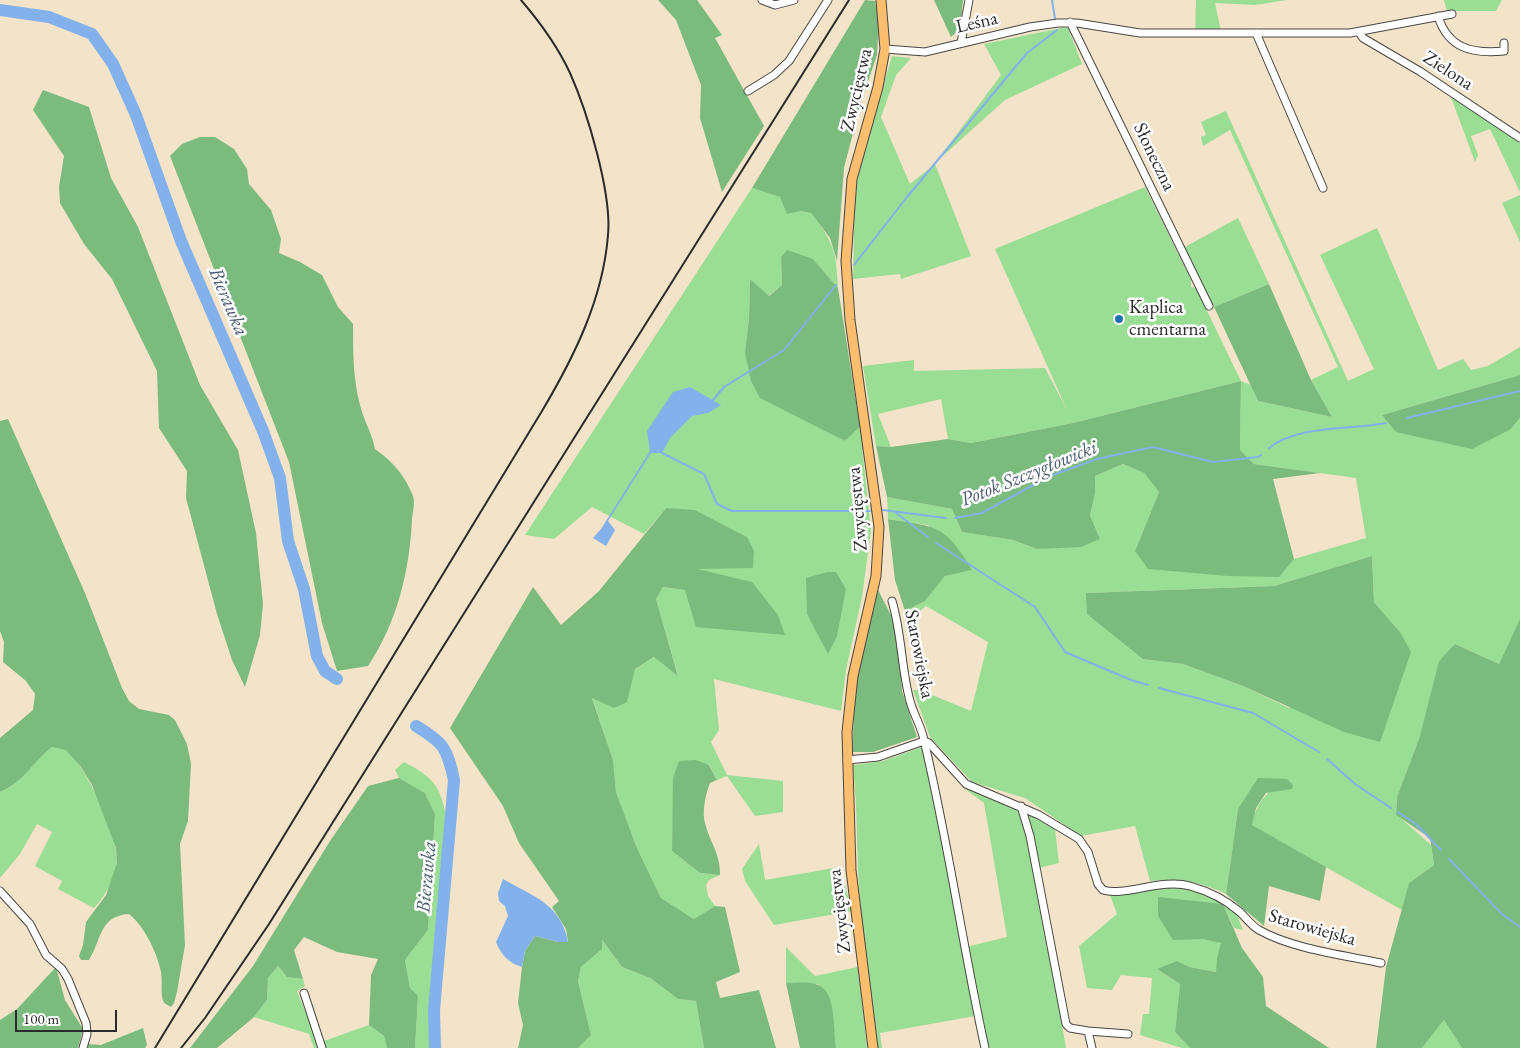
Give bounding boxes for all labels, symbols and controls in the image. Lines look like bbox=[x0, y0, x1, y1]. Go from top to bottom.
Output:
street label: Leśna bbox=[954, 7, 1000, 39]
street label: Zwycięstwa bbox=[836, 46, 878, 134]
street label: Zielona bbox=[1419, 46, 1477, 96]
street label: Słoneczna bbox=[1128, 119, 1180, 195]
water label: Bierawka bbox=[203, 264, 253, 340]
place label: Kaplica cmentarna bbox=[1129, 297, 1206, 341]
marker: Kaplica cmentarna bbox=[1113, 313, 1125, 325]
water label: Potok Szczygłowicki bbox=[957, 436, 1101, 512]
street label: Zwycięstwa bbox=[843, 466, 873, 552]
street label: Starowiejska bbox=[899, 608, 939, 700]
water label: Bierawka bbox=[412, 840, 442, 914]
street label: Zwycięstwa bbox=[824, 868, 856, 954]
street label: Starowiejska bbox=[1266, 905, 1358, 951]
scale bar bbox=[18, 1000, 120, 1032]
text: 100 m bbox=[23, 1009, 59, 1028]

